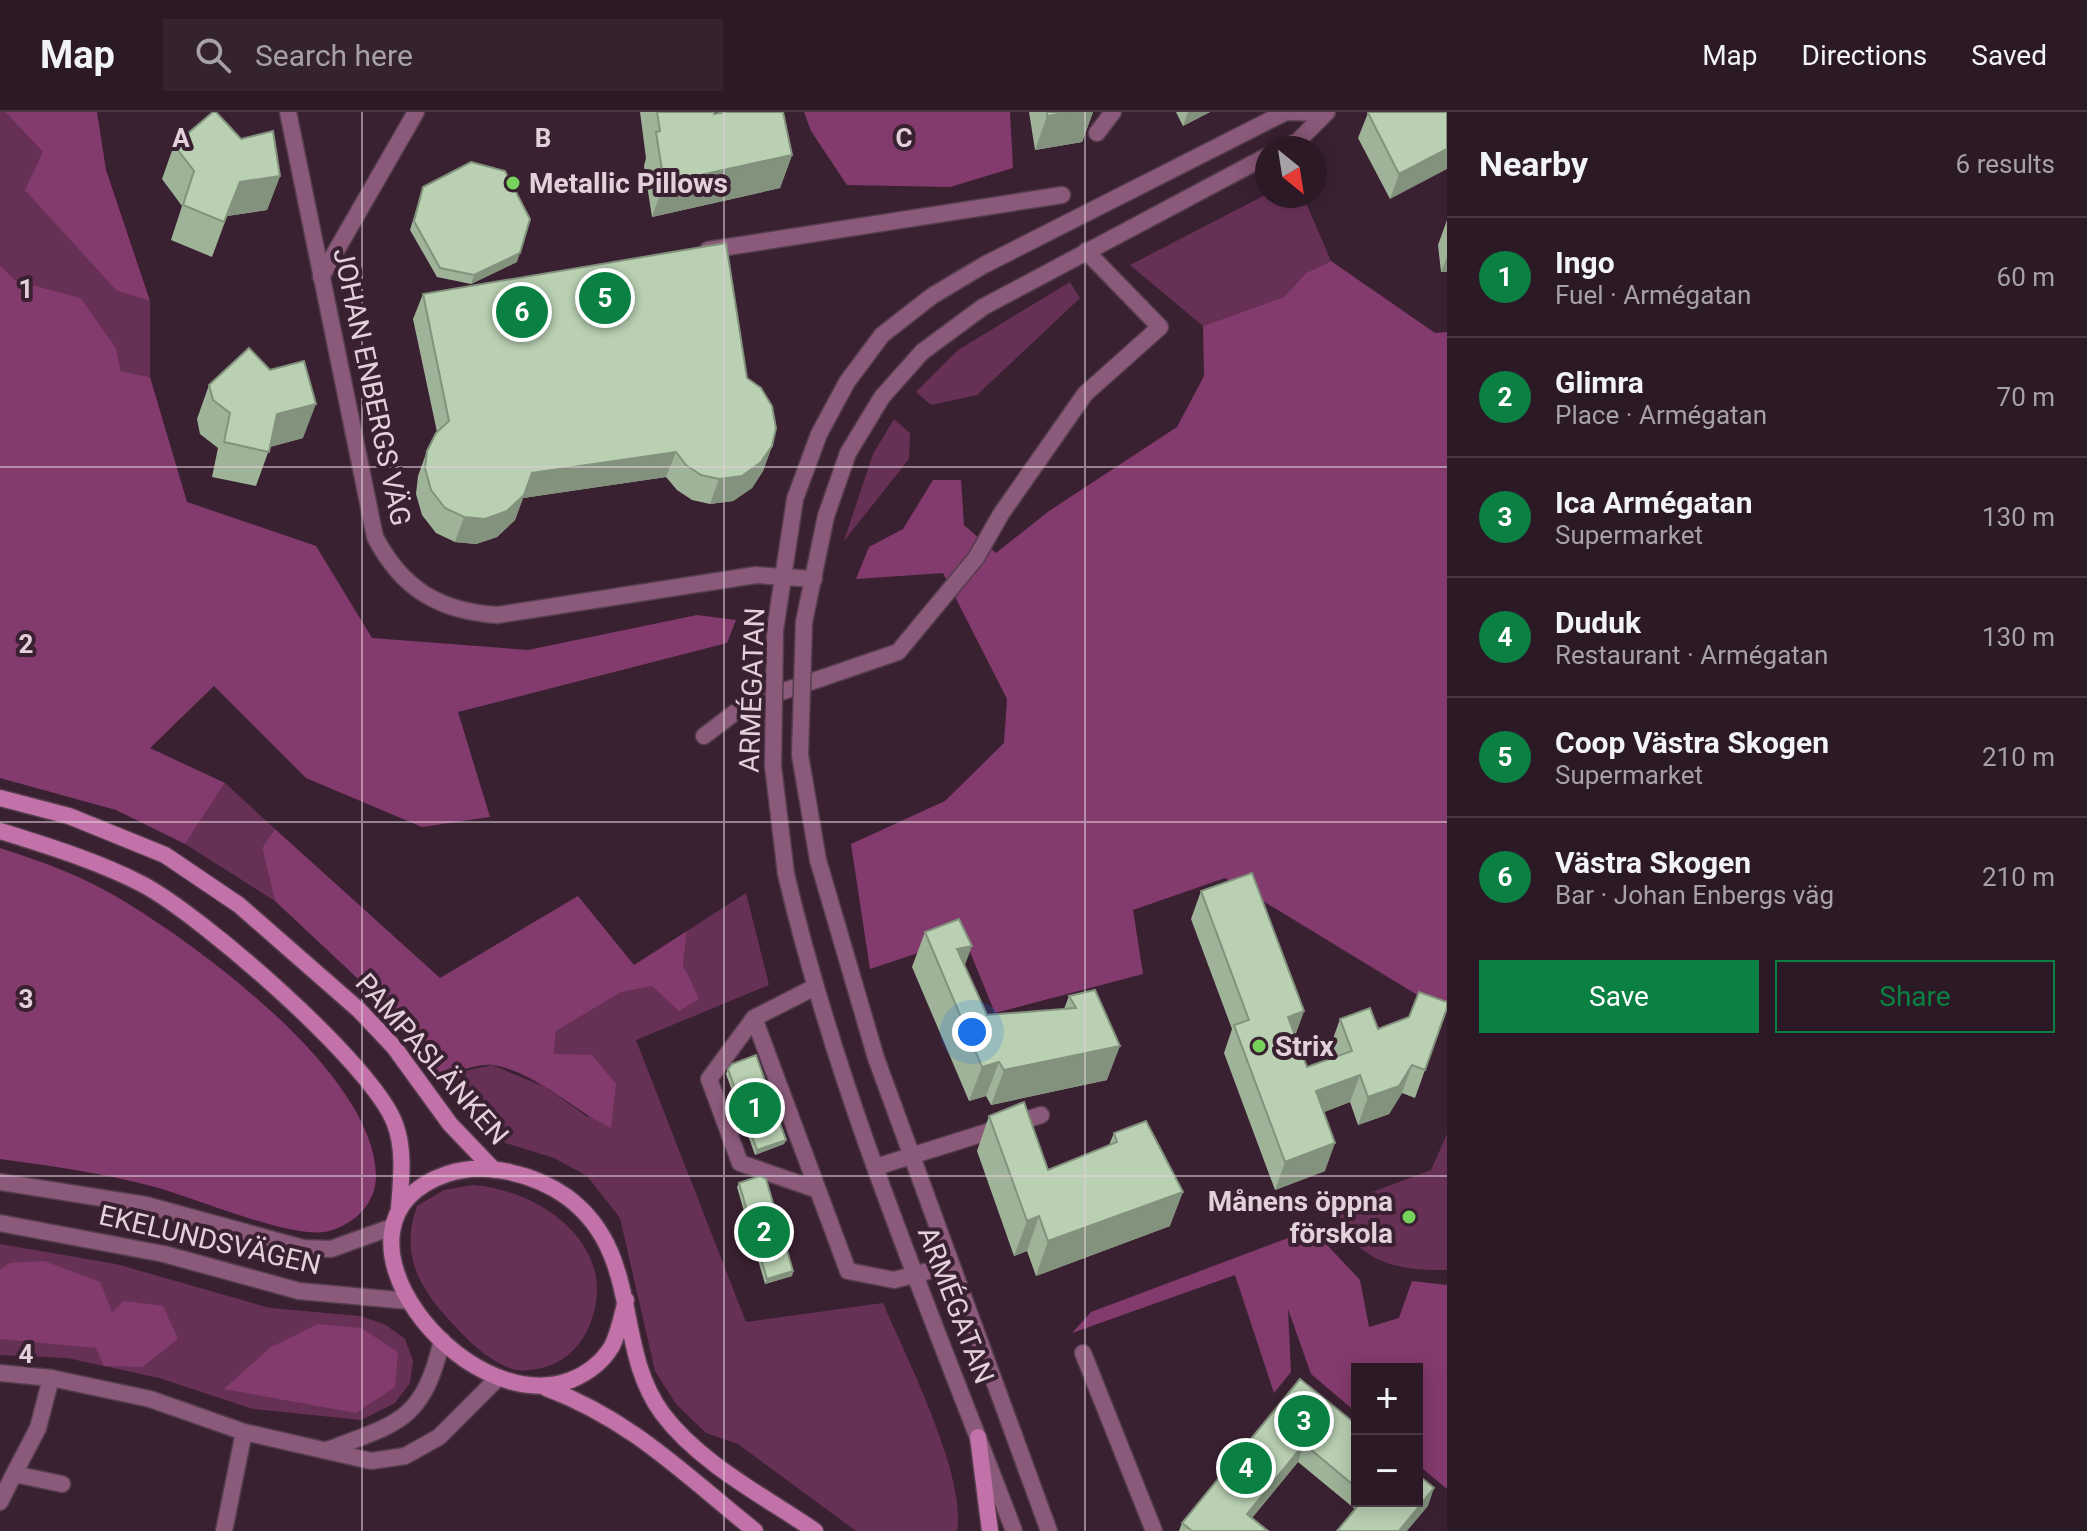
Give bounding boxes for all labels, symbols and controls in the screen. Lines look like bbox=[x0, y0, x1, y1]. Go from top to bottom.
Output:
search box bbox=[163, 19, 723, 91]
text: Map bbox=[40, 33, 115, 77]
icon: search bbox=[191, 33, 235, 77]
text: Search here bbox=[255, 38, 413, 73]
text: Map bbox=[1702, 39, 1758, 72]
text: Directions bbox=[1802, 39, 1927, 72]
text: Saved bbox=[1971, 39, 2047, 72]
text: A bbox=[172, 123, 190, 153]
text: B bbox=[535, 123, 551, 153]
text: C bbox=[895, 123, 913, 153]
north arrow bbox=[1255, 136, 1327, 208]
text: Nearby bbox=[1479, 144, 1588, 184]
text: 6 results bbox=[1956, 149, 2055, 179]
place label: Metallic Pillows bbox=[529, 167, 728, 200]
marker: Metallic Pillows bbox=[504, 174, 522, 192]
street label: JOHAN ENBERGS VÄG bbox=[326, 245, 418, 529]
text: Ingo bbox=[1555, 245, 1615, 280]
text: 1 bbox=[1498, 262, 1512, 292]
text: 60 m bbox=[1997, 262, 2055, 292]
pin: 5 bbox=[579, 268, 631, 328]
text: 1 bbox=[19, 274, 33, 304]
text: Fuel · Armégatan bbox=[1555, 280, 1751, 310]
pin: 6 bbox=[496, 282, 548, 342]
text: Glimra bbox=[1555, 365, 1644, 400]
text: 2 bbox=[1498, 382, 1512, 412]
text: 70 m bbox=[1997, 382, 2055, 412]
text: Place · Armégatan bbox=[1555, 400, 1767, 430]
text: Ica Armégatan bbox=[1555, 485, 1752, 520]
text: 3 bbox=[1498, 502, 1512, 532]
text: 130 m bbox=[1982, 502, 2055, 532]
text: Supermarket bbox=[1555, 520, 1703, 550]
text: Duduk bbox=[1555, 605, 1641, 640]
street label: ARMÉGATAN bbox=[733, 607, 771, 773]
text: 4 bbox=[1498, 622, 1512, 652]
text: 130 m bbox=[1982, 622, 2055, 652]
text: 2 bbox=[19, 629, 33, 659]
text: Restaurant · Armégatan bbox=[1555, 640, 1828, 670]
text: Coop Västra Skogen bbox=[1555, 725, 1829, 760]
text: 5 bbox=[1498, 742, 1512, 772]
text: 210 m bbox=[1982, 742, 2055, 772]
text: Supermarket bbox=[1555, 760, 1703, 790]
text: Västra Skogen bbox=[1555, 845, 1751, 880]
text: 6 bbox=[1498, 862, 1512, 892]
text: 210 m bbox=[1982, 862, 2055, 892]
text: Bar · Johan Enbergs väg bbox=[1555, 880, 1834, 910]
button: Save bbox=[1479, 960, 1759, 1033]
button: Share bbox=[1775, 960, 2055, 1033]
street label: PAMPASLÄNKEN bbox=[349, 967, 515, 1151]
text: 3 bbox=[19, 984, 33, 1014]
your location bbox=[952, 1012, 992, 1052]
place label: Strix bbox=[1275, 1030, 1334, 1063]
marker: Strix bbox=[1250, 1037, 1268, 1055]
pin: 1 bbox=[729, 1078, 781, 1138]
place label: Månens öppna förskola bbox=[1208, 1185, 1393, 1250]
street label: EKELUNDSVÄGEN bbox=[96, 1198, 324, 1282]
pin: 2 bbox=[738, 1202, 790, 1262]
marker: Månens öppna förskola bbox=[1400, 1208, 1418, 1226]
street label: ARMÉGATAN bbox=[911, 1222, 1001, 1388]
text: 4 bbox=[19, 1339, 34, 1369]
map controls bbox=[1351, 1363, 1423, 1507]
button: + bbox=[1351, 1363, 1423, 1435]
pin: 3 bbox=[1278, 1391, 1330, 1451]
button: − bbox=[1351, 1435, 1423, 1507]
pin: 4 bbox=[1220, 1438, 1272, 1498]

